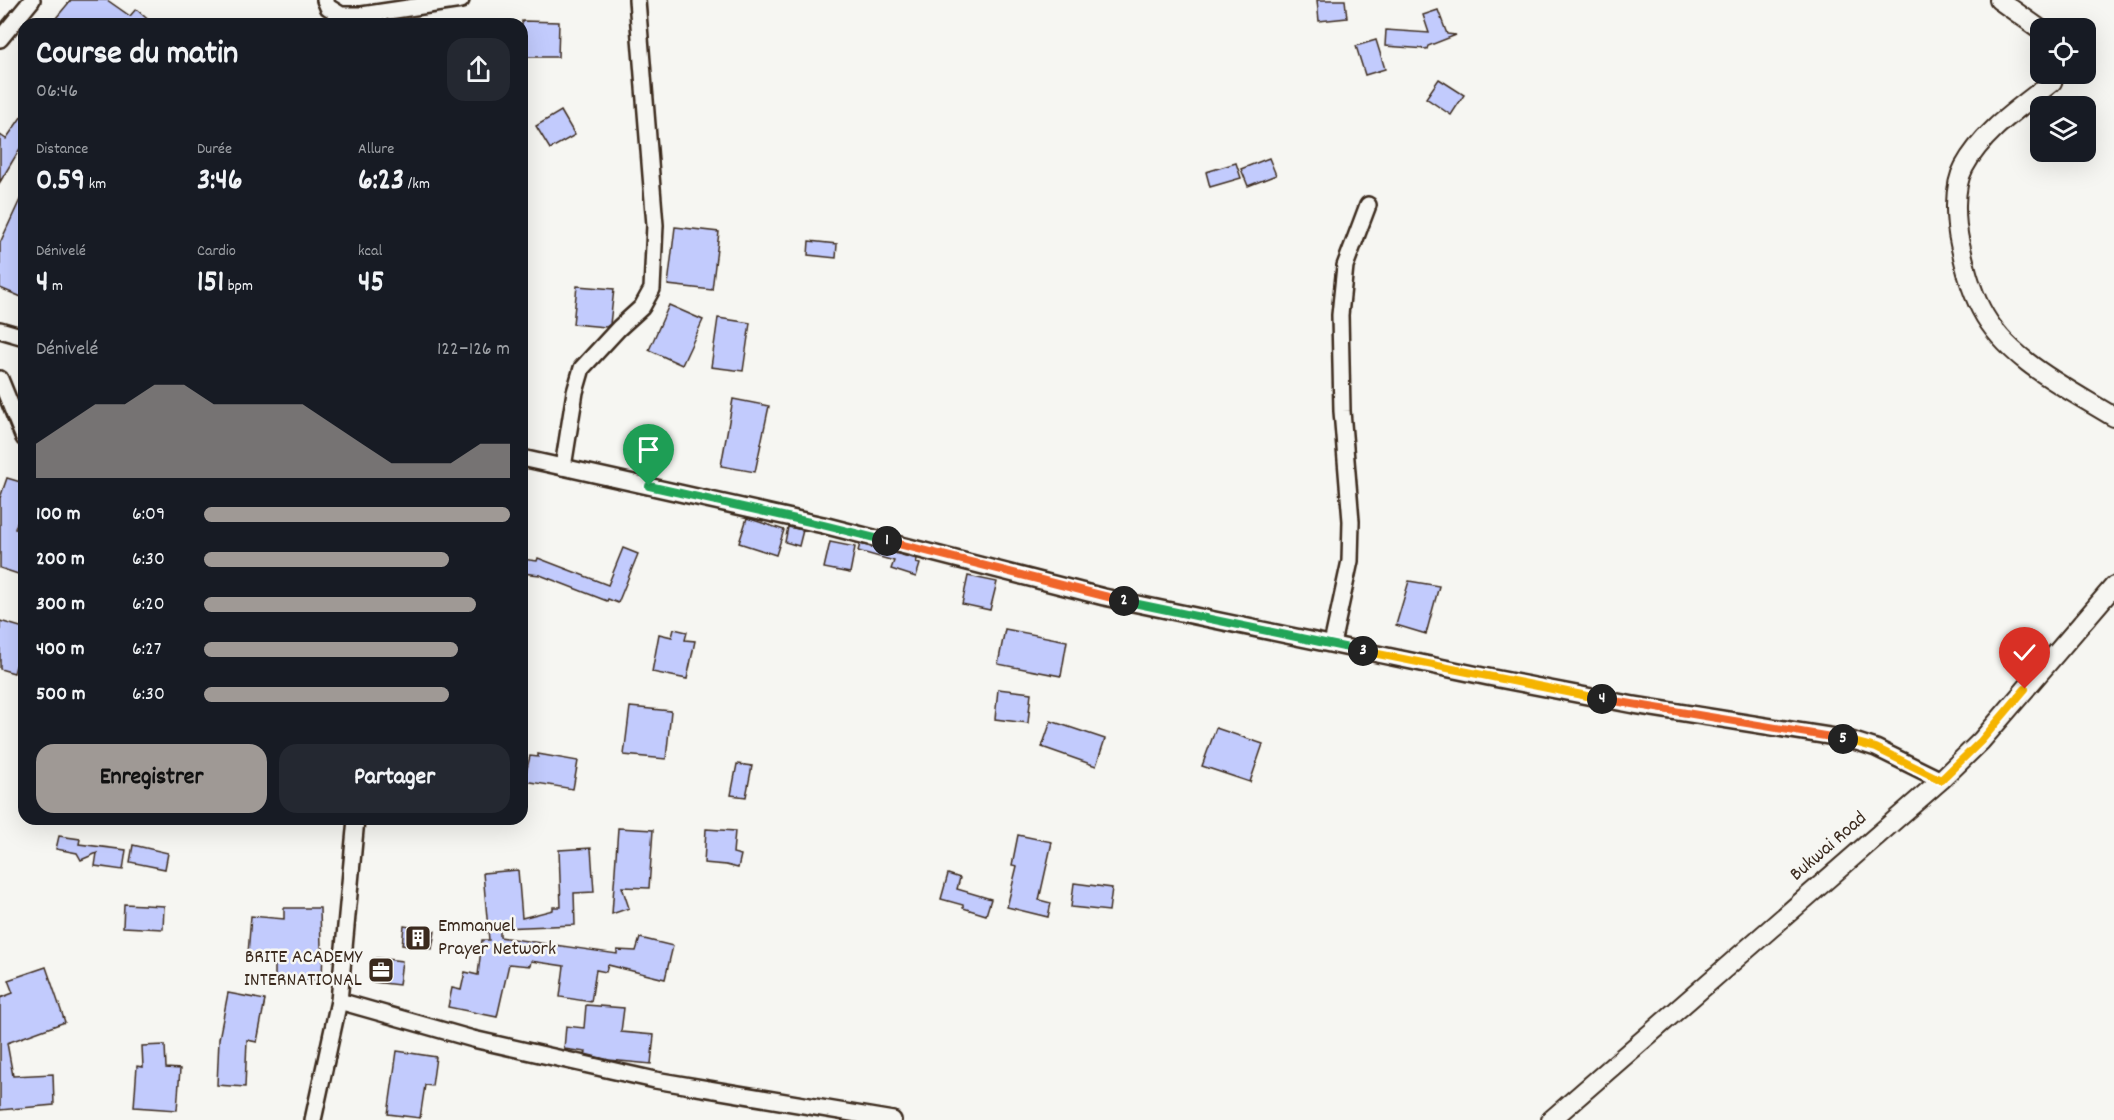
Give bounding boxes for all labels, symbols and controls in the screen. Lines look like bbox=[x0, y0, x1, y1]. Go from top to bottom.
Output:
map controls bbox=[2030, 18, 2096, 162]
button: locate bbox=[2030, 18, 2096, 84]
text: Course du matin bbox=[36, 32, 238, 79]
button: share bbox=[447, 38, 510, 101]
text: 06:46 bbox=[36, 78, 78, 106]
button: layers bbox=[2030, 96, 2096, 162]
text: Distance bbox=[36, 138, 88, 161]
text: Durée bbox=[197, 138, 232, 161]
text: Allure bbox=[358, 138, 394, 161]
text: 0.59 bbox=[36, 161, 85, 204]
text: 3:46 bbox=[197, 161, 242, 204]
text: 6:23 bbox=[358, 161, 404, 204]
text: km bbox=[85, 173, 106, 196]
text: /km bbox=[404, 173, 430, 196]
text: Dénivelé bbox=[36, 240, 86, 263]
text: Cardio bbox=[197, 240, 236, 263]
text: kcal bbox=[358, 240, 382, 263]
text: 4 bbox=[36, 263, 48, 306]
text: 151 bbox=[197, 263, 224, 306]
text: 45 bbox=[358, 263, 384, 306]
text: m bbox=[48, 275, 63, 298]
text: bpm bbox=[224, 275, 253, 298]
text: Dénivelé bbox=[36, 336, 98, 364]
text: 122–126 m bbox=[437, 336, 510, 364]
pin bbox=[623, 424, 674, 486]
icon: arrive bbox=[632, 433, 665, 466]
text: 100 m bbox=[36, 501, 81, 529]
text: 6:09 bbox=[132, 501, 165, 529]
pin: 1 bbox=[872, 526, 902, 556]
text: 1 bbox=[885, 529, 889, 552]
text: 200 m bbox=[36, 546, 85, 574]
text: 6:30 bbox=[132, 546, 165, 574]
pin: 2 bbox=[1109, 586, 1139, 616]
text: 2 bbox=[1121, 589, 1128, 612]
text: 300 m bbox=[36, 591, 85, 619]
text: 6:20 bbox=[132, 591, 165, 619]
pin bbox=[1999, 627, 2050, 689]
text: 400 m bbox=[36, 636, 84, 664]
text: 6:27 bbox=[132, 636, 162, 664]
pin: 3 bbox=[1348, 636, 1378, 666]
icon: check bbox=[2008, 636, 2041, 669]
text: 3 bbox=[1359, 639, 1367, 662]
text: 500 m bbox=[36, 681, 85, 709]
text: 6:30 bbox=[132, 681, 165, 709]
pin: 4 bbox=[1587, 684, 1617, 714]
text: 4 bbox=[1599, 687, 1605, 710]
pin: 5 bbox=[1828, 724, 1858, 754]
text: 5 bbox=[1839, 727, 1847, 750]
button: Enregistrer bbox=[36, 744, 267, 813]
button: Partager bbox=[279, 744, 510, 813]
street label: Bukwai Road bbox=[1784, 806, 1874, 888]
place label: Emmanuel Prayer Network bbox=[438, 913, 556, 964]
building icon: Emmanuel Prayer Network bbox=[403, 923, 433, 953]
place label: BRITE ACADEMY INTERNATIONAL bbox=[244, 944, 363, 995]
office icon: BRITE ACADEMY INTERNATIONAL bbox=[366, 955, 396, 985]

